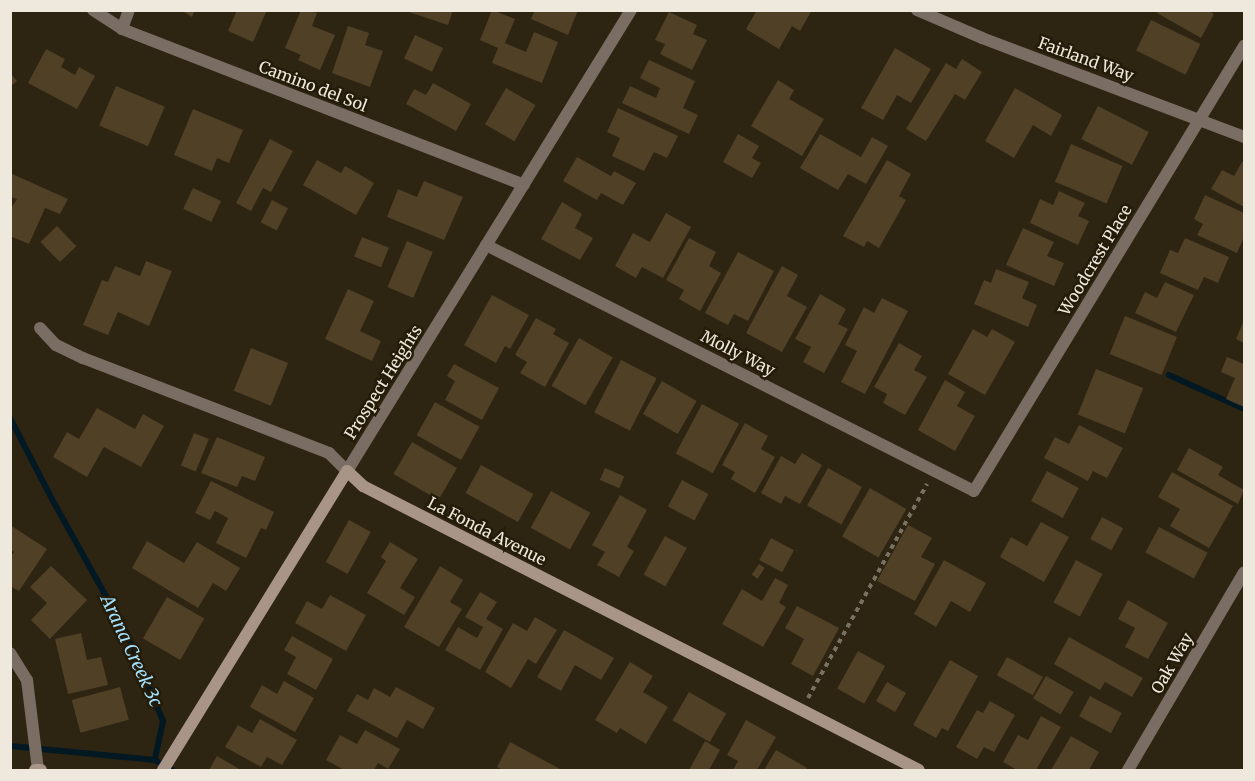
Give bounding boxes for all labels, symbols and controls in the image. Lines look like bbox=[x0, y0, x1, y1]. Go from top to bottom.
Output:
street label: Fairland Way bbox=[1036, 33, 1136, 85]
street label: Camino del Sol bbox=[256, 56, 370, 116]
street label: Woodcrest Place bbox=[1054, 201, 1136, 319]
street label: Prospect Heights bbox=[340, 321, 426, 443]
street label: Molly Way bbox=[698, 326, 778, 380]
street label: La Fonda Avenue bbox=[425, 493, 549, 569]
water label: Arana Creek 3c bbox=[96, 592, 166, 710]
street label: Oak Way bbox=[1147, 629, 1197, 697]

